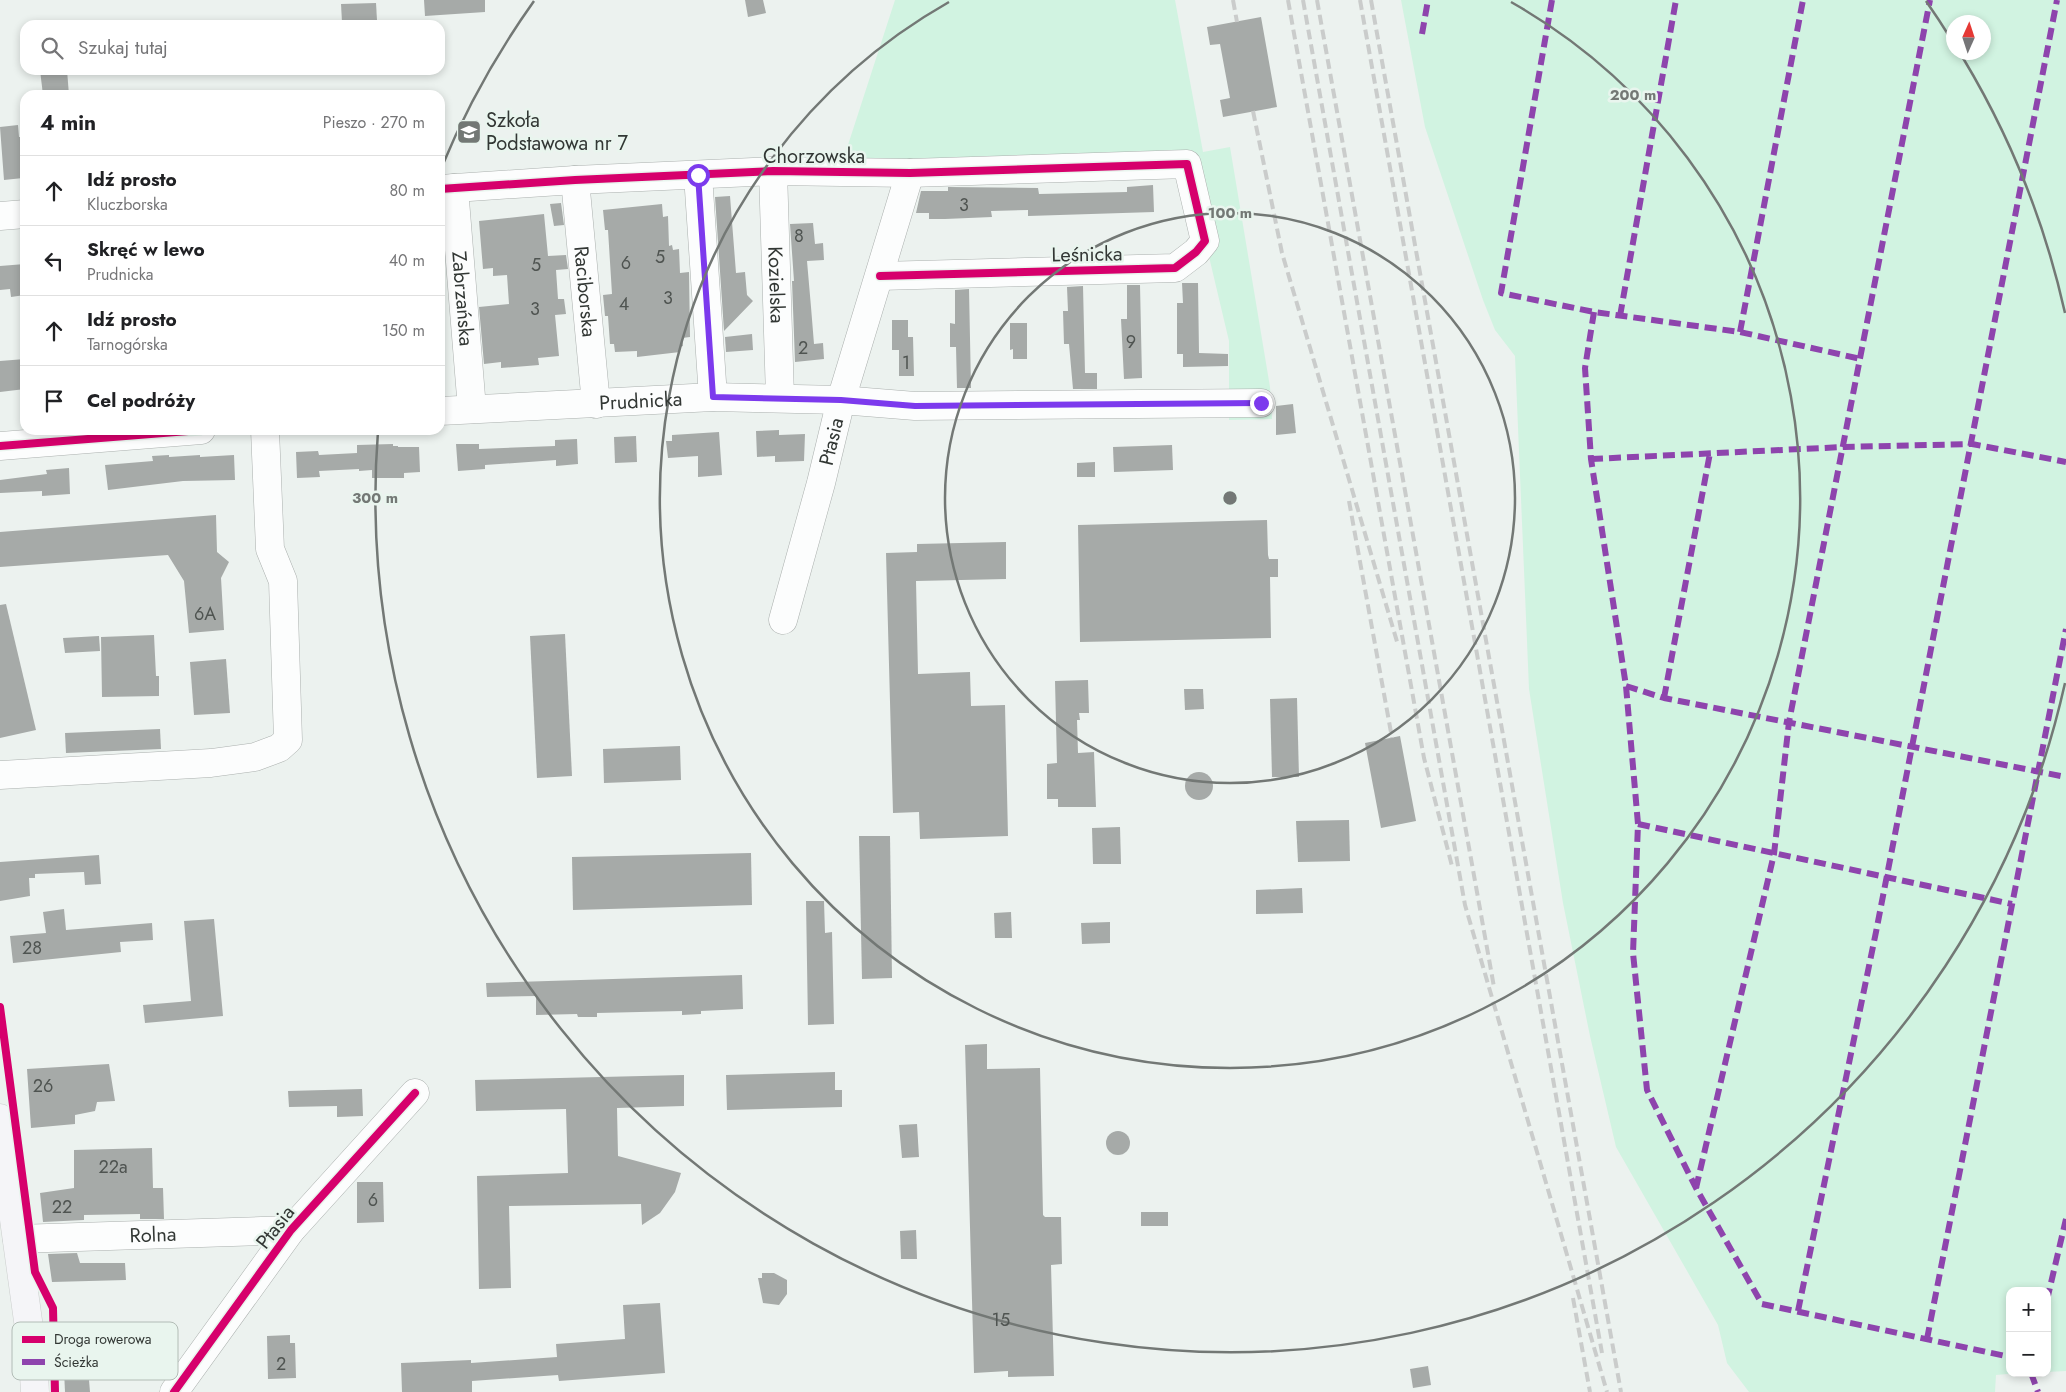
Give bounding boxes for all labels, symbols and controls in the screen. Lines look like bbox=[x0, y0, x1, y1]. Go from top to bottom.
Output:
north arrow bbox=[1946, 15, 1991, 60]
search box bbox=[20, 20, 445, 75]
icon: search bbox=[38, 34, 66, 62]
text: Szukaj tutaj bbox=[78, 34, 168, 61]
text: 200 m bbox=[1610, 84, 1656, 106]
place label: Szkoła Podstawowa nr 7 bbox=[486, 106, 629, 158]
text: 4 min bbox=[40, 108, 96, 138]
text: Pieszo · 270 m bbox=[323, 111, 425, 134]
school or university icon: Szkoła Podstawowa nr 7 bbox=[456, 119, 482, 145]
street label: Chorzowska bbox=[763, 142, 865, 171]
route start bbox=[687, 164, 710, 187]
text: Idź prosto bbox=[87, 166, 177, 193]
icon: ahead bbox=[40, 177, 68, 205]
text: 80 m bbox=[389, 179, 425, 202]
house number: 3 bbox=[959, 192, 969, 218]
text: Kluczborska bbox=[87, 193, 168, 216]
text: 100 m bbox=[1208, 202, 1252, 224]
house number: 8 bbox=[794, 223, 804, 249]
text: Skręć w lewo bbox=[87, 236, 205, 263]
street label: Leśnicka bbox=[1051, 239, 1123, 270]
house number: 5 bbox=[655, 244, 665, 270]
street label: Raciborska bbox=[566, 245, 604, 338]
street label: Kozielska bbox=[760, 246, 792, 324]
icon: left bbox=[40, 247, 68, 275]
text: 40 m bbox=[389, 249, 425, 272]
street label: Zabrzańska bbox=[444, 250, 481, 347]
house number: 6 bbox=[621, 250, 631, 276]
house number: 5 bbox=[531, 252, 541, 278]
text: Prudnicka bbox=[87, 263, 153, 286]
house number: 3 bbox=[663, 285, 673, 311]
house number: 4 bbox=[619, 291, 629, 317]
house number: 3 bbox=[530, 296, 540, 322]
text: Idź prosto bbox=[87, 306, 177, 333]
icon: ahead bbox=[40, 317, 68, 345]
text: 150 m bbox=[382, 319, 425, 342]
house number: 9 bbox=[1126, 329, 1136, 355]
text: Tarnogórska bbox=[87, 333, 168, 356]
house number: 2 bbox=[798, 335, 808, 361]
house number: 1 bbox=[902, 350, 910, 376]
street label: Prudnicka bbox=[599, 385, 683, 418]
icon: arrive bbox=[40, 387, 68, 415]
text: Cel podróży bbox=[87, 387, 195, 414]
route end bbox=[1250, 392, 1273, 415]
street label: Ptasia bbox=[812, 415, 851, 468]
text: 300 m bbox=[352, 487, 398, 509]
centre of rings bbox=[1221, 489, 1239, 507]
house number: 6A bbox=[194, 601, 216, 627]
house number: 28 bbox=[22, 935, 42, 961]
house number: 26 bbox=[33, 1073, 53, 1099]
house number: 22a bbox=[98, 1154, 128, 1180]
house number: 6 bbox=[368, 1187, 378, 1213]
house number: 22 bbox=[52, 1194, 72, 1220]
street label: Ptasia bbox=[249, 1199, 302, 1255]
street label: Rolna bbox=[129, 1220, 177, 1250]
map controls bbox=[2006, 1287, 2051, 1377]
button: + bbox=[2006, 1287, 2051, 1332]
house number: 15 bbox=[992, 1307, 1010, 1333]
legend bbox=[12, 1322, 178, 1380]
text: Droga rowerowa bbox=[54, 1329, 152, 1349]
button: − bbox=[2006, 1332, 2051, 1377]
house number: 2 bbox=[276, 1351, 286, 1377]
text: Ścieżka bbox=[54, 1352, 99, 1372]

